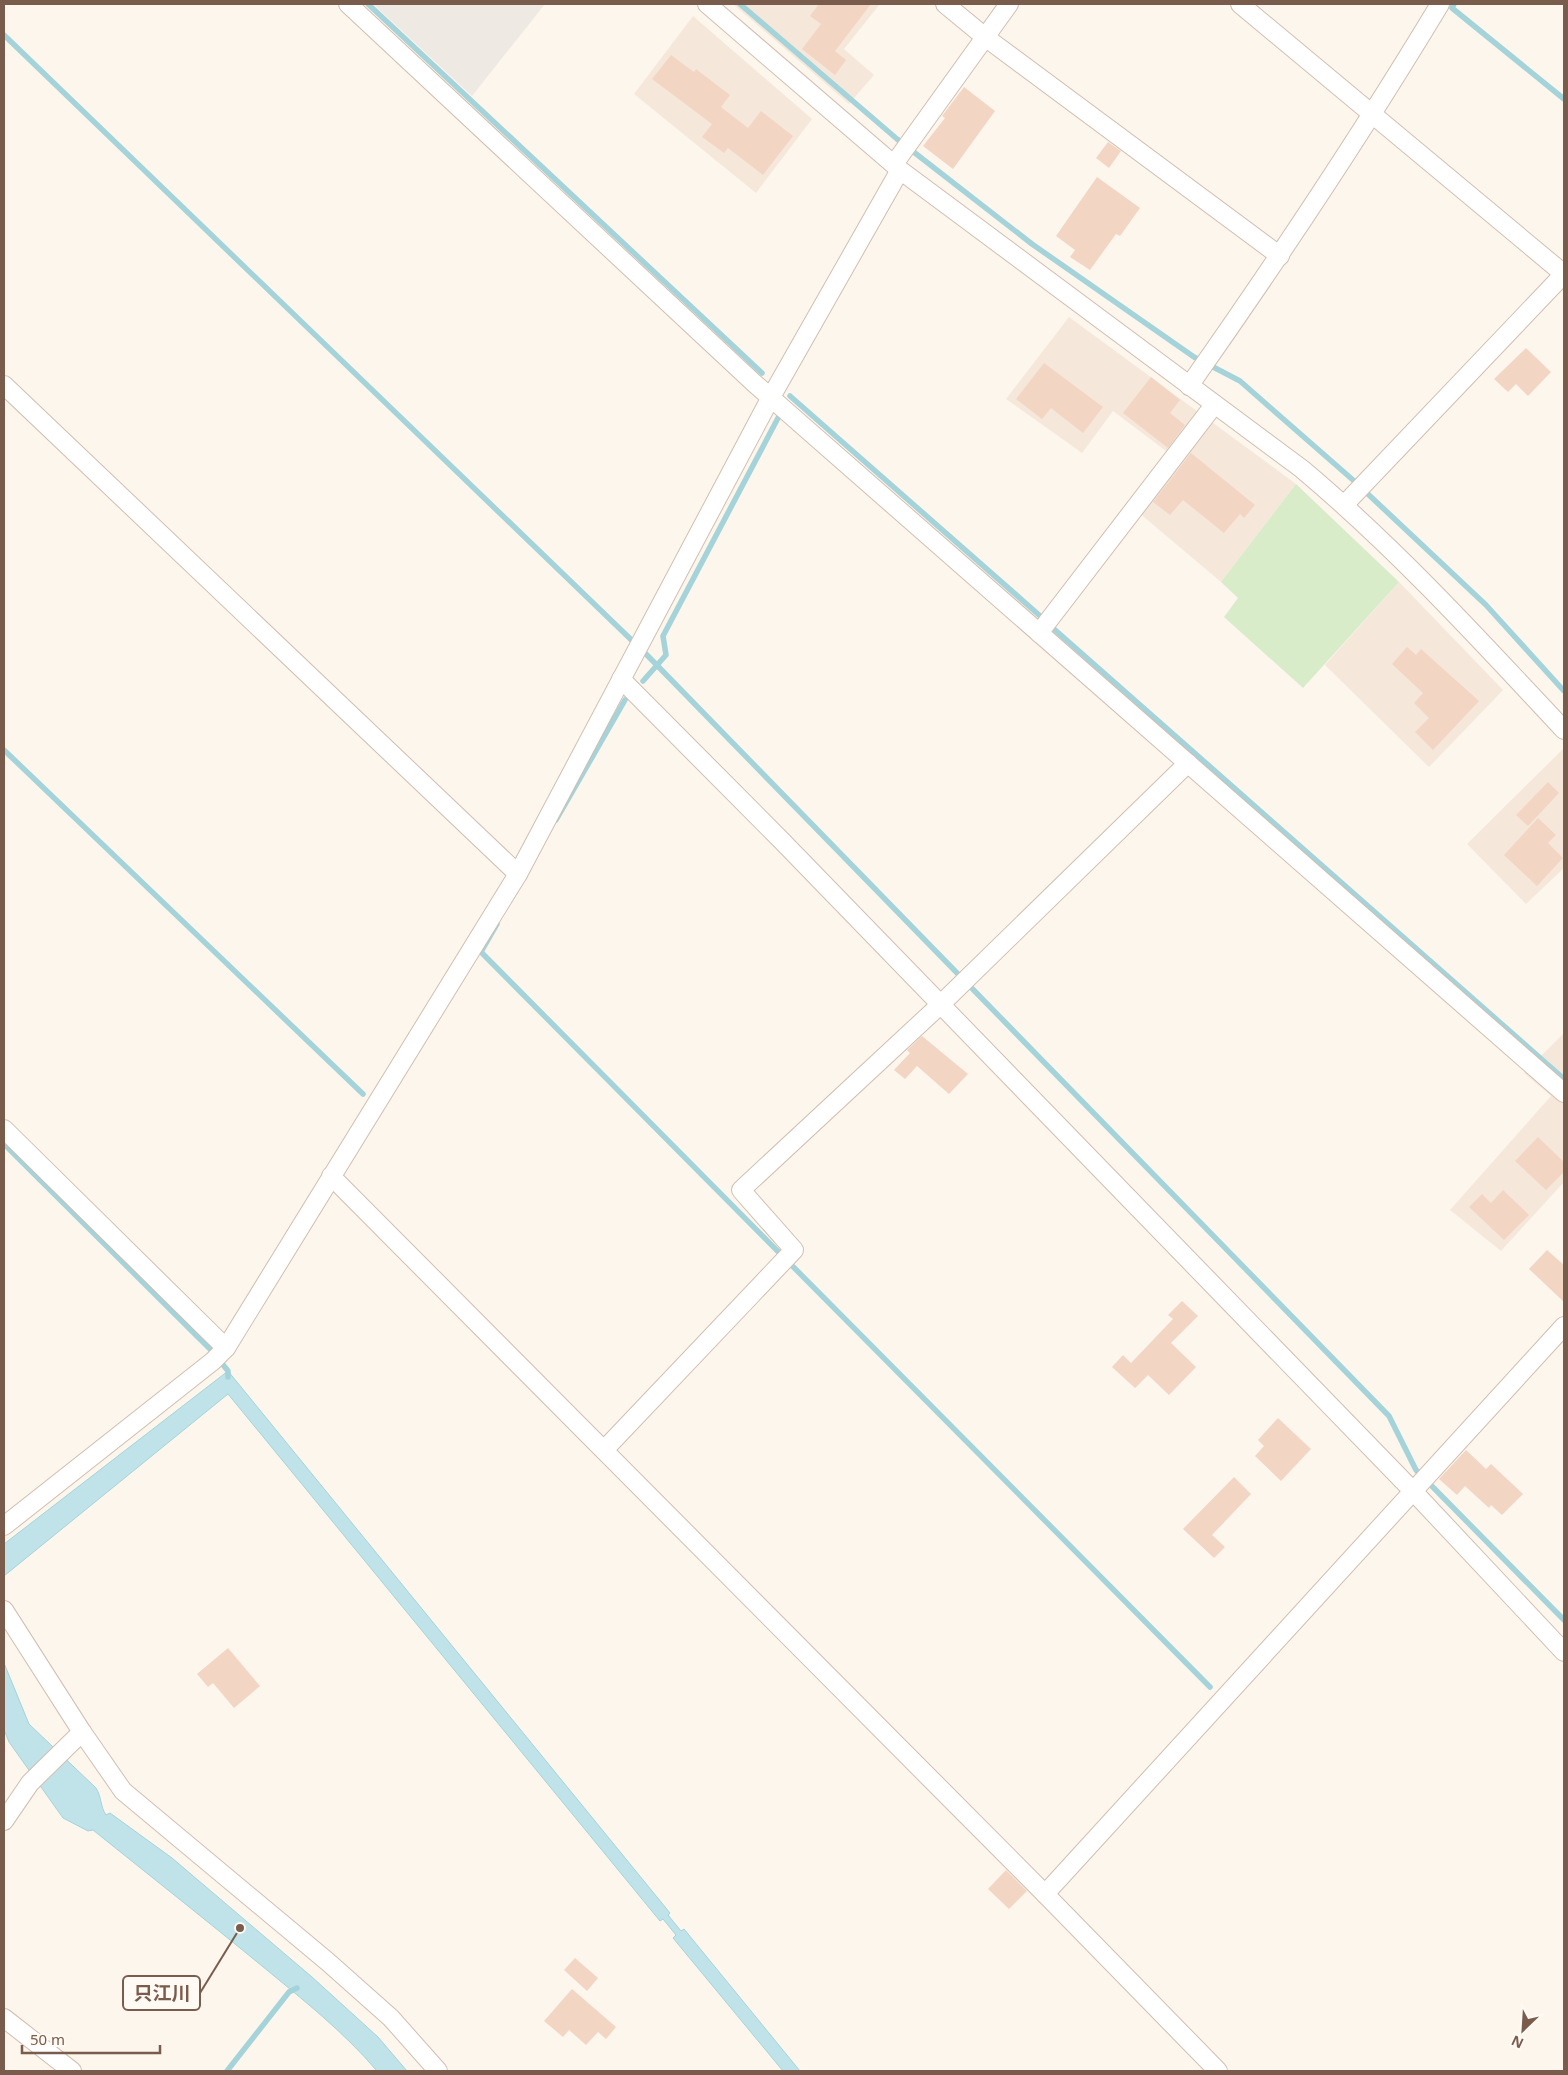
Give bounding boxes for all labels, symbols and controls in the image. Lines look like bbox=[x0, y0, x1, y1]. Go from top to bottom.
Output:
callout: 只江川 bbox=[123, 1976, 200, 2010]
text: 只江川 bbox=[133, 1980, 191, 2006]
north arrow bbox=[1498, 2005, 1548, 2055]
scale bar bbox=[22, 2022, 160, 2054]
text: 50 m bbox=[30, 2029, 65, 2049]
text: N bbox=[1508, 2031, 1526, 2053]

